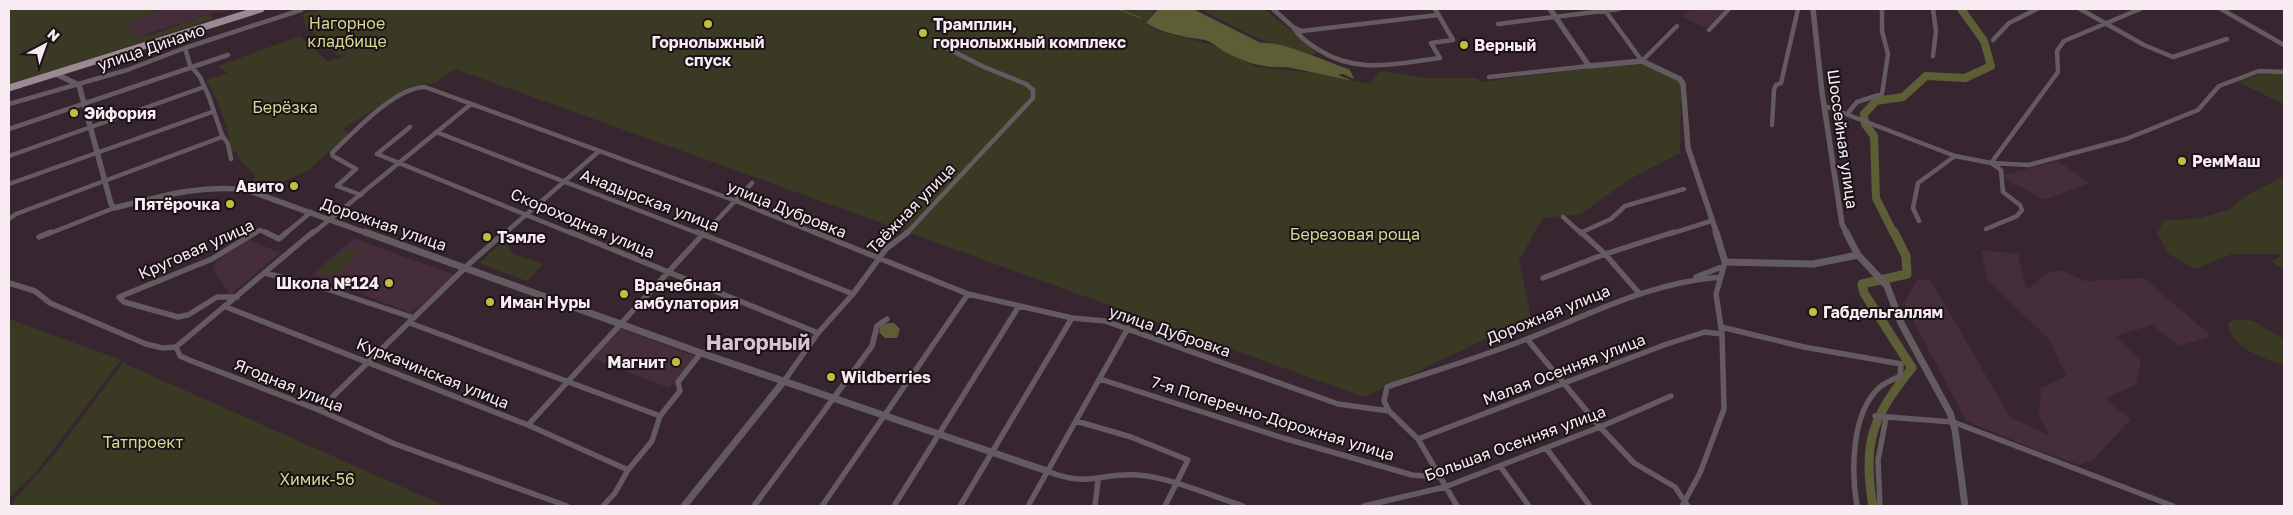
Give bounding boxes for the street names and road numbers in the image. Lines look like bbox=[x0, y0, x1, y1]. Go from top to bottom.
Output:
street label: улица Динамо bbox=[95, 19, 207, 75]
street label: Шоссейная улица bbox=[1823, 68, 1863, 210]
street label: Таёжная улица bbox=[863, 159, 959, 257]
street label: Анадырская улица bbox=[578, 164, 722, 236]
street label: улица Дубровка bbox=[724, 176, 850, 242]
street label: Скороходная улица bbox=[508, 184, 658, 262]
street label: Дорожная улица bbox=[318, 193, 450, 255]
street label: Круговая улица bbox=[135, 215, 257, 283]
street label: Дорожная улица bbox=[1483, 280, 1613, 348]
street label: улица Дубровка bbox=[1107, 301, 1233, 361]
street label: Малая Осенняя улица bbox=[1480, 329, 1648, 409]
street label: Куркачинская улица bbox=[354, 333, 512, 413]
street label: Ягодная улица bbox=[231, 354, 347, 416]
street label: 7-я Поперечно-Дорожная улица bbox=[1149, 371, 1397, 465]
street label: Большая Осенняя улица bbox=[1422, 401, 1608, 485]

